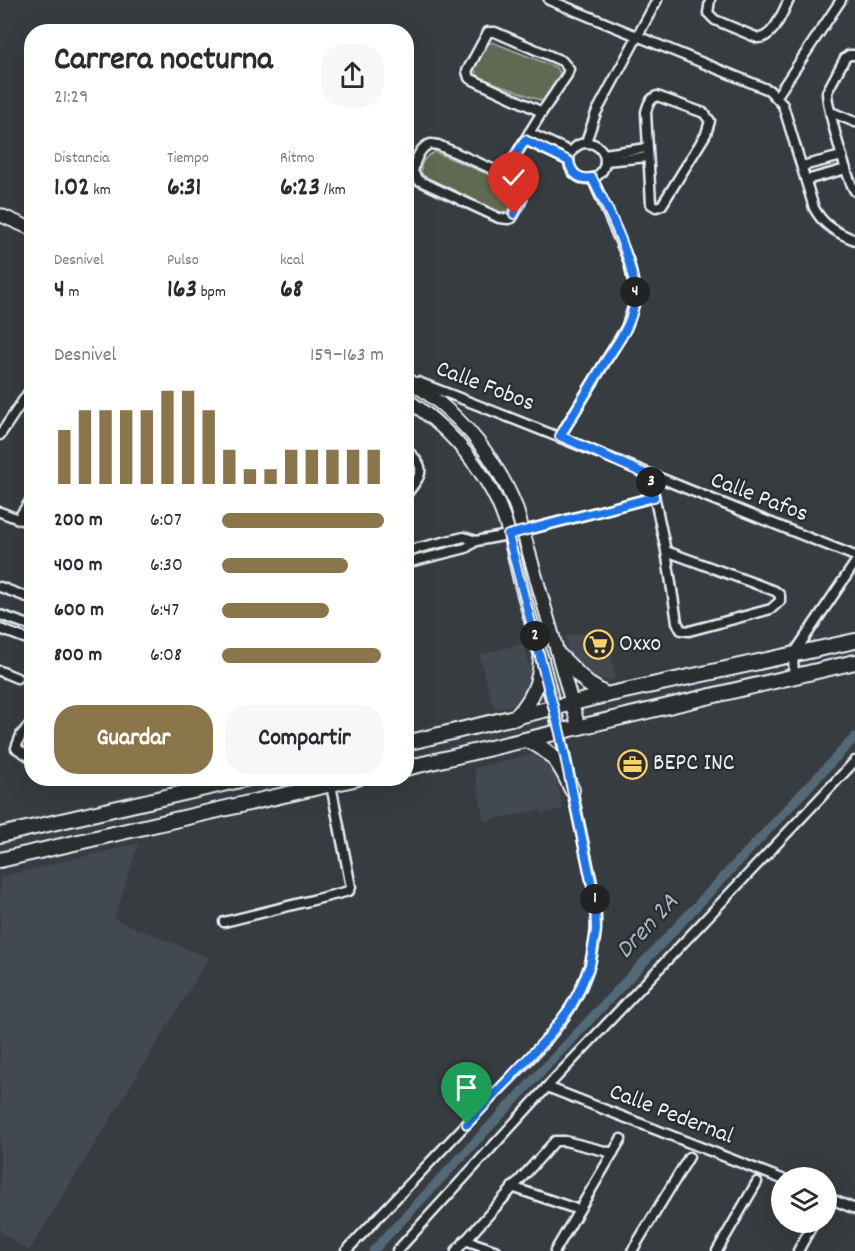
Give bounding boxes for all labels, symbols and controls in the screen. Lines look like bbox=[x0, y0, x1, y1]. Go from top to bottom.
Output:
text: Carrera nocturna bbox=[54, 38, 273, 85]
button: share bbox=[321, 44, 384, 107]
text: 21:29 bbox=[54, 84, 88, 112]
text: Distancia bbox=[54, 147, 110, 170]
text: Tiempo bbox=[167, 147, 209, 170]
text: Ritmo bbox=[280, 147, 315, 170]
pin bbox=[488, 152, 539, 214]
icon: check bbox=[497, 161, 530, 194]
text: 1.02 bbox=[54, 170, 90, 207]
text: 6:31 bbox=[167, 170, 201, 207]
text: 6:23 bbox=[280, 170, 320, 207]
text: km bbox=[90, 179, 111, 202]
text: /km bbox=[320, 179, 346, 202]
text: Desnivel bbox=[54, 249, 104, 272]
text: Pulso bbox=[167, 249, 199, 272]
text: kcal bbox=[280, 249, 304, 272]
text: 4 bbox=[54, 272, 65, 309]
text: 163 bbox=[167, 272, 197, 309]
text: 68 bbox=[280, 272, 303, 309]
pin: 4 bbox=[620, 277, 650, 307]
text: 4 bbox=[632, 280, 638, 303]
text: m bbox=[65, 281, 79, 304]
text: bpm bbox=[197, 281, 226, 304]
text: Desnivel bbox=[54, 342, 116, 370]
text: 159–163 m bbox=[310, 342, 384, 370]
street label: Calle Fobos bbox=[431, 353, 539, 421]
street label: Calle Pafos bbox=[705, 464, 813, 532]
pin: 3 bbox=[636, 467, 666, 497]
text: 3 bbox=[647, 470, 655, 493]
text: 200 m bbox=[54, 507, 103, 535]
text: 6:07 bbox=[150, 507, 182, 535]
text: 400 m bbox=[54, 552, 102, 580]
text: 6:30 bbox=[150, 552, 183, 580]
text: 600 m bbox=[54, 597, 104, 625]
text: 6:47 bbox=[150, 597, 179, 625]
pin: 2 bbox=[520, 621, 550, 651]
text: 2 bbox=[532, 624, 539, 647]
place label: Oxxo bbox=[619, 628, 661, 662]
supermarket icon: Oxxo bbox=[582, 629, 614, 661]
text: 800 m bbox=[54, 642, 102, 670]
text: 6:08 bbox=[150, 642, 182, 670]
button: Guardar bbox=[54, 705, 213, 774]
button: Compartir bbox=[225, 705, 384, 774]
place label: BEPC INC bbox=[653, 747, 735, 781]
office icon: BEPC INC bbox=[616, 748, 648, 780]
pin: 1 bbox=[580, 884, 610, 914]
water label: Dren 2A bbox=[608, 886, 688, 968]
text: 1 bbox=[593, 887, 597, 910]
pin bbox=[441, 1062, 492, 1124]
icon: arrive bbox=[450, 1071, 483, 1104]
street label: Calle Pedernal bbox=[604, 1076, 738, 1154]
map controls bbox=[771, 1167, 837, 1233]
button: layers bbox=[771, 1167, 837, 1233]

